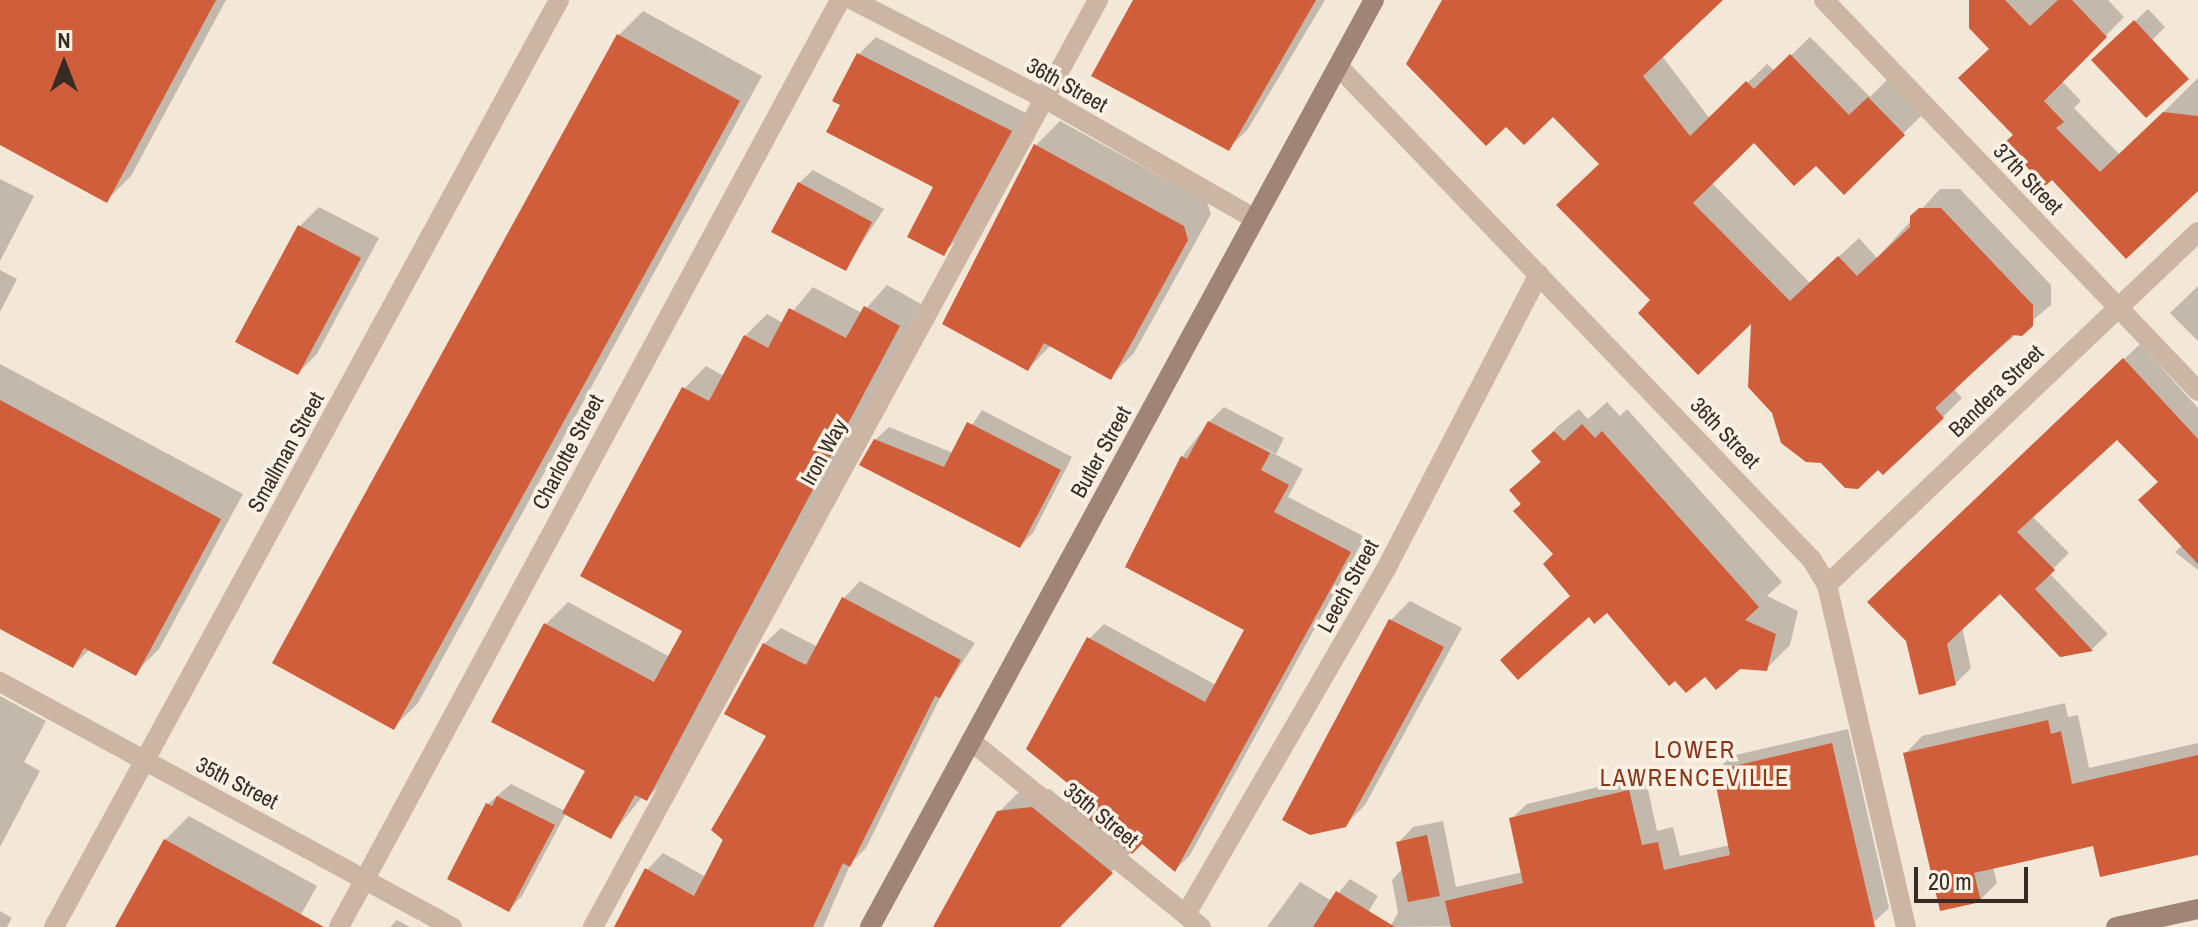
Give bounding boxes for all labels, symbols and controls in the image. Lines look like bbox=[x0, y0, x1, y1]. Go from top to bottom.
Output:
north arrow bbox=[24, 24, 104, 104]
text: N bbox=[57, 25, 71, 55]
street label: 36th Street bbox=[1022, 52, 1112, 118]
street label: 37th Street bbox=[1988, 138, 2068, 220]
street label: Bandera Street bbox=[1943, 339, 2049, 443]
street label: Smallman Street bbox=[242, 387, 330, 517]
street label: Charlotte Street bbox=[527, 390, 609, 514]
street label: 36th Street bbox=[1685, 392, 1765, 474]
street label: Butler Street bbox=[1065, 402, 1137, 502]
street label: Iron Way bbox=[795, 414, 853, 490]
street label: Leech Street bbox=[1312, 535, 1384, 637]
district label: LOWER LAWRENCEVILLE bbox=[1600, 736, 1790, 792]
street label: 35th Street bbox=[192, 751, 282, 815]
street label: 35th Street bbox=[1058, 777, 1144, 853]
scale bar bbox=[1918, 851, 2032, 901]
text: 20 m bbox=[1928, 865, 1972, 897]

